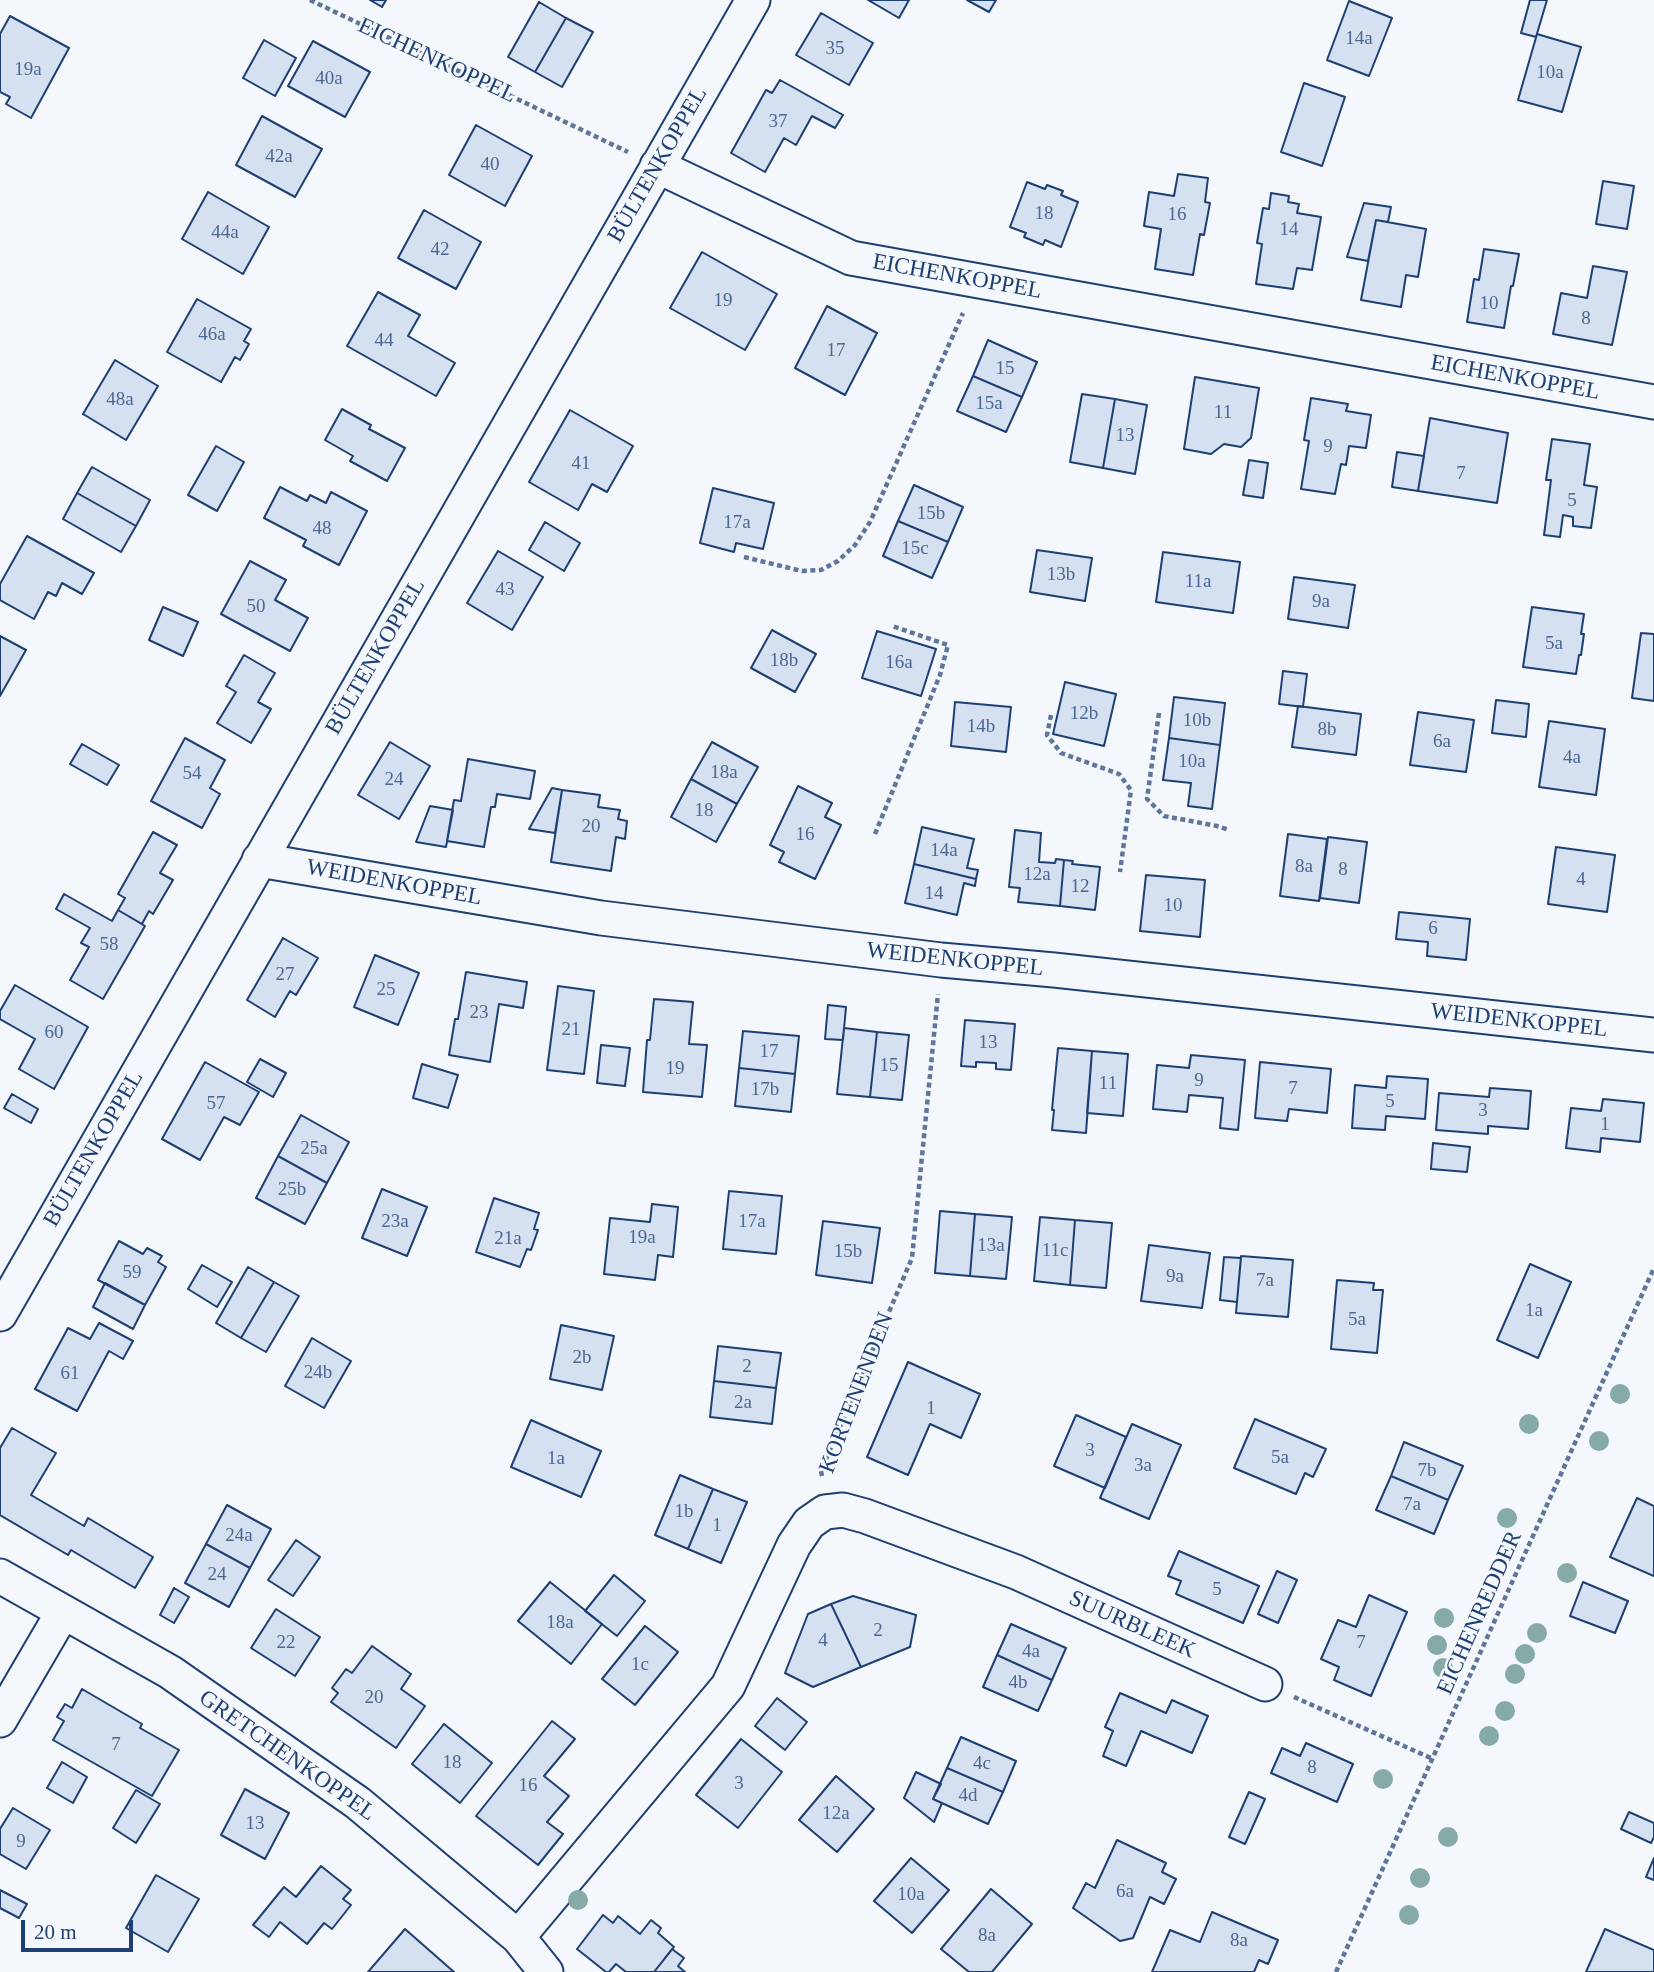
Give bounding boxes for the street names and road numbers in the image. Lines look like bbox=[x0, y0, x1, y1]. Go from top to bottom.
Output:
street label: EICHENKOPPEL bbox=[354, 12, 520, 110]
street label: BÜLTENKOPPEL bbox=[602, 82, 714, 248]
street label: EICHENKOPPEL bbox=[870, 249, 1044, 305]
street label: EICHENKOPPEL bbox=[1428, 350, 1602, 406]
street label: BÜLTENKOPPEL bbox=[320, 574, 432, 740]
street label: WEIDENKOPPEL bbox=[304, 854, 484, 912]
street label: WEIDENKOPPEL bbox=[865, 937, 1045, 983]
street label: WEIDENKOPPEL bbox=[1429, 998, 1609, 1044]
street label: BÜLTENKOPPEL bbox=[38, 1066, 150, 1232]
street label: KORTENENDEN bbox=[814, 1309, 900, 1477]
street label: EICHENREDDER bbox=[1432, 1527, 1528, 1699]
street label: SUURBLEEK bbox=[1065, 1585, 1199, 1665]
street label: GRETCHENKOPPEL bbox=[193, 1685, 381, 1827]

